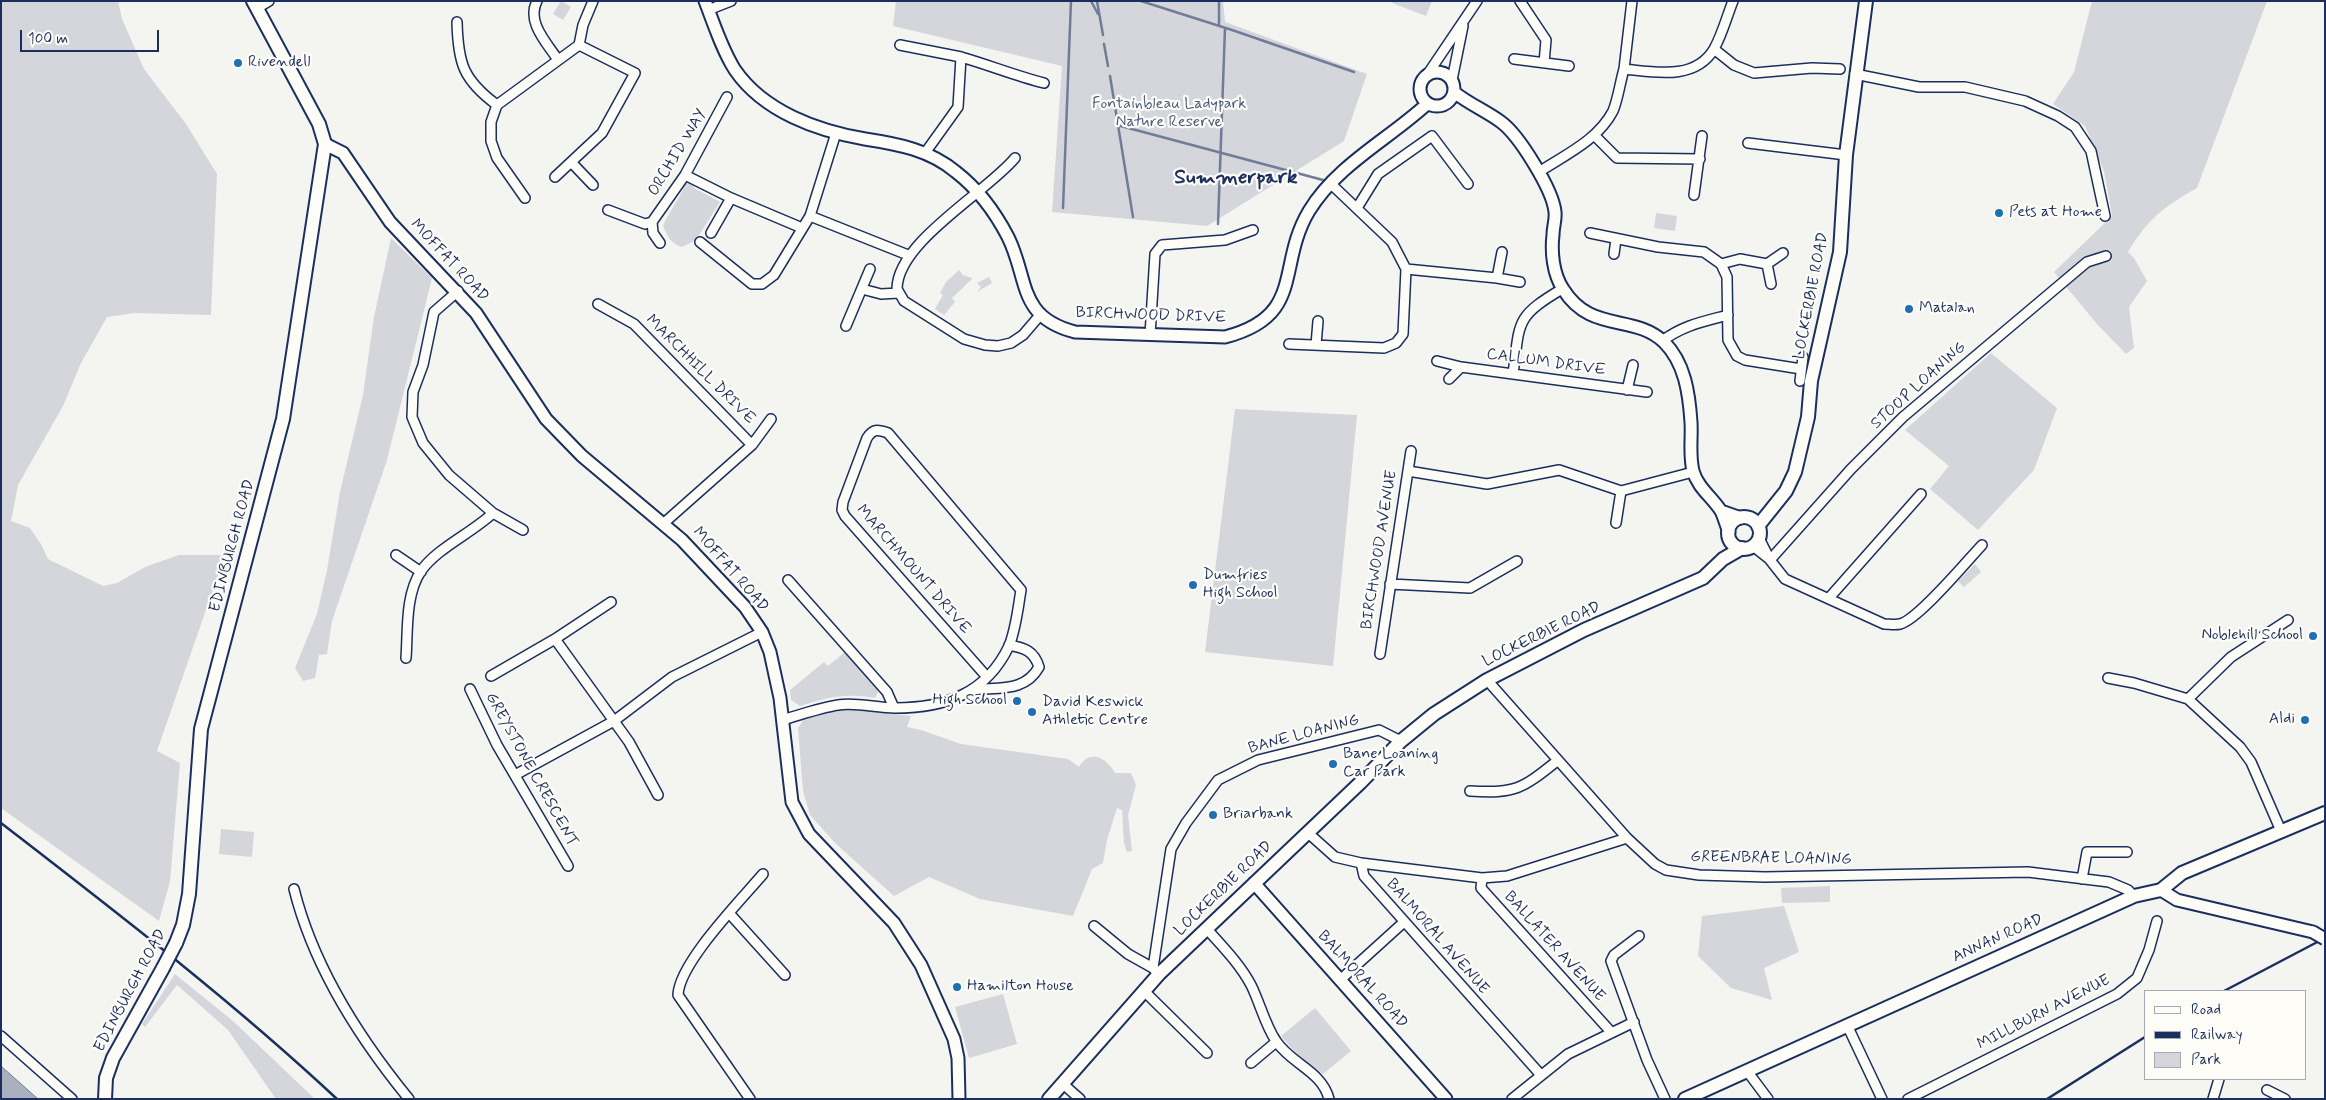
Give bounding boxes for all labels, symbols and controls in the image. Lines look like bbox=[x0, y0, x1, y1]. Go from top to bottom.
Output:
scale bar bbox=[22, 20, 161, 52]
text: 100 m bbox=[28, 29, 68, 49]
place label: Rivendell bbox=[248, 53, 310, 73]
marker: Rivendell bbox=[232, 57, 244, 69]
park label: Fontainbleau Ladypark Nature Reserve bbox=[1092, 95, 1246, 133]
street label: ORCHID WAY bbox=[645, 106, 711, 200]
district label: Summerpark bbox=[1174, 166, 1298, 192]
place label: Pets at Home bbox=[2009, 203, 2102, 223]
marker: Pets at Home bbox=[1993, 207, 2005, 219]
street label: MOFFAT ROAD bbox=[406, 216, 492, 306]
street label: LOCKERBIE ROAD bbox=[1790, 231, 1834, 361]
place label: Matalan bbox=[1919, 299, 1975, 319]
marker: Matalan bbox=[1903, 303, 1915, 315]
street label: BIRCHWOOD DRIVE bbox=[1075, 304, 1227, 328]
street label: MARCHHILL DRIVE bbox=[641, 311, 759, 429]
street label: STOOP LOANING bbox=[1867, 338, 1971, 434]
street label: CALLUM DRIVE bbox=[1485, 345, 1607, 381]
street label: BIRCHWOOD AVENUE bbox=[1358, 469, 1402, 631]
street label: EDINBURGH ROAD bbox=[206, 478, 260, 614]
street label: MARCHMOUNT DRIVE bbox=[852, 501, 974, 639]
street label: MOFFAT ROAD bbox=[688, 524, 772, 616]
place label: Dumfries High School bbox=[1203, 566, 1278, 604]
marker: Dumfries High School bbox=[1187, 579, 1199, 591]
street label: LOCKERBIE ROAD bbox=[1480, 598, 1604, 672]
place label: Noblehill School bbox=[2201, 626, 2303, 646]
marker: Noblehill School bbox=[2307, 630, 2319, 642]
street label: GREYSTONE CRESCENT bbox=[480, 689, 582, 851]
place label: High School bbox=[932, 691, 1007, 711]
place label: David Keswick Athletic Centre bbox=[1042, 693, 1148, 731]
marker: High School bbox=[1011, 695, 1023, 707]
marker: David Keswick Athletic Centre bbox=[1026, 706, 1038, 718]
place label: Aldi bbox=[2269, 710, 2295, 730]
street label: BANE LOANING bbox=[1246, 711, 1362, 759]
marker: Aldi bbox=[2299, 714, 2311, 726]
place label: Bane Loaning Car Park bbox=[1343, 745, 1438, 783]
marker: Bane Loaning Car Park bbox=[1327, 758, 1339, 770]
place label: Briarbank bbox=[1223, 805, 1293, 825]
marker: Briarbank bbox=[1207, 809, 1219, 821]
street label: LOCKERBIE ROAD bbox=[1171, 837, 1277, 941]
street label: GREENBRAE LOANING bbox=[1690, 848, 1852, 870]
street label: BALMORAL AVENUE bbox=[1381, 875, 1493, 999]
street label: BALLATER AVENUE bbox=[1499, 888, 1609, 1006]
street label: ANNAN ROAD bbox=[1950, 910, 2046, 968]
street label: EDINBURGH ROAD bbox=[91, 926, 171, 1056]
street label: BALMORAL ROAD bbox=[1313, 927, 1411, 1033]
street label: MILLBURN AVENUE bbox=[1974, 971, 2114, 1055]
place label: Hamilton House bbox=[967, 977, 1074, 997]
marker: Hamilton House bbox=[951, 981, 963, 993]
legend bbox=[2144, 990, 2306, 1080]
text: Road bbox=[2191, 1000, 2221, 1020]
text: Railway bbox=[2191, 1025, 2243, 1045]
text: Park bbox=[2191, 1050, 2221, 1070]

